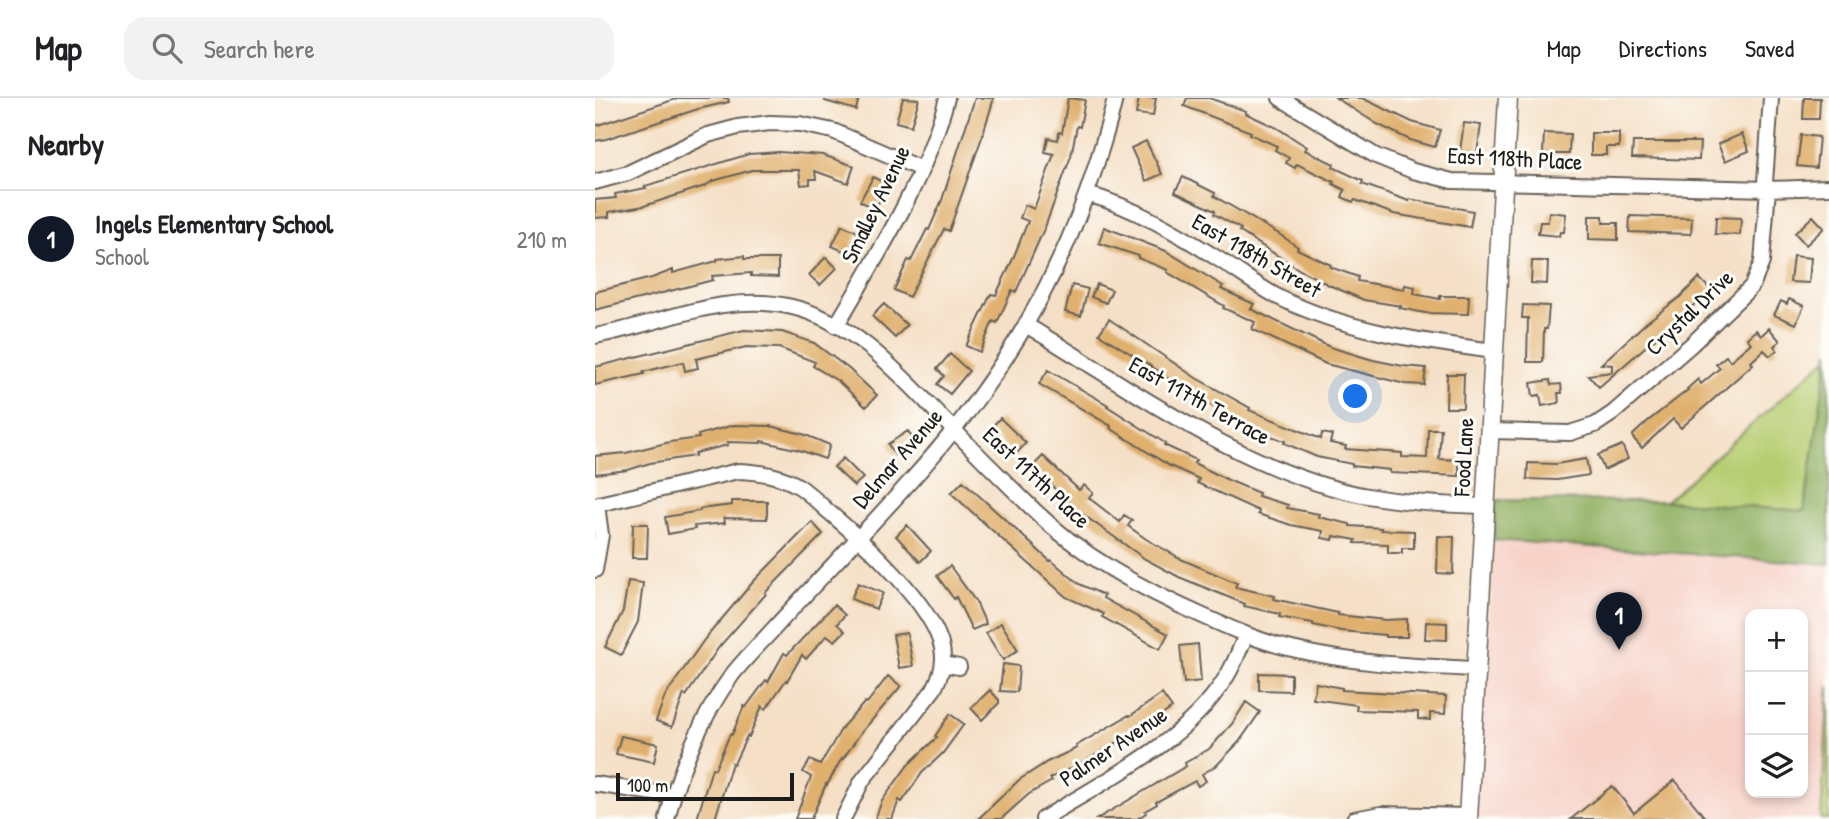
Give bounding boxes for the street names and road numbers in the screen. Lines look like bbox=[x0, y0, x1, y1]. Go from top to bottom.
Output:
street label: East 118th Place bbox=[1447, 139, 1583, 177]
street label: Smalley Avenue bbox=[833, 140, 917, 268]
street label: East 118th Street bbox=[1187, 205, 1328, 305]
street label: Crystal Drive bbox=[1638, 262, 1740, 362]
street label: East 117th Terrace bbox=[1124, 348, 1276, 452]
street label: Delmar Avenue bbox=[845, 401, 949, 515]
street label: Food Lane bbox=[1445, 417, 1481, 498]
street label: East 117th Place bbox=[977, 419, 1097, 535]
street label: Palmer Avenue bbox=[1053, 699, 1173, 793]

